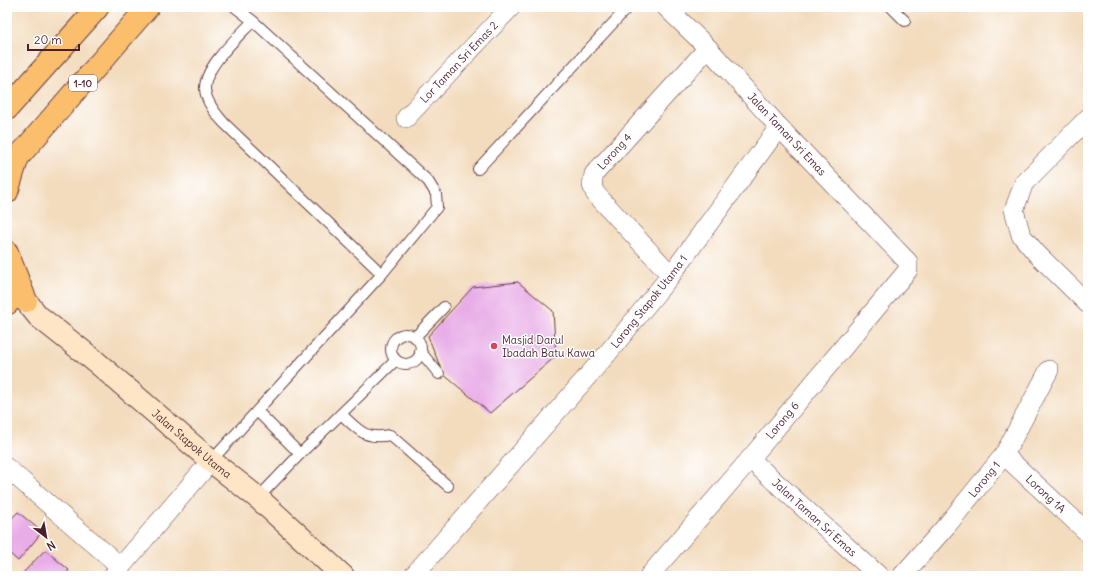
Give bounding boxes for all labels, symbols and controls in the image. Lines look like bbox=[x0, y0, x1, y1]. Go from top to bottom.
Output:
street label: Lor Taman Sri Emas 2 bbox=[417, 18, 501, 106]
scale bar bbox=[28, 26, 79, 52]
text: 20 m bbox=[34, 32, 62, 47]
road number: 1-10 bbox=[69, 75, 97, 91]
street label: Jalan Taman Sri Emas bbox=[745, 89, 829, 179]
street label: Lorong 4 bbox=[594, 130, 634, 172]
street label: Lorong Stapok Utama 1 bbox=[608, 252, 690, 351]
place label: Masjid Darul Ibadah Batu Kawa bbox=[502, 333, 595, 360]
marker: Masjid Darul Ibadah Batu Kawa bbox=[489, 341, 499, 351]
street label: Lorong 6 bbox=[763, 399, 802, 442]
street label: Jalan Stapok Utama bbox=[149, 406, 234, 481]
street label: Lorong 1 bbox=[966, 459, 1003, 500]
street label: Lorong 1A bbox=[1023, 472, 1069, 516]
street label: Jalan Taman Sri Emas bbox=[769, 476, 859, 559]
north arrow bbox=[26, 517, 66, 557]
text: N bbox=[44, 538, 58, 554]

